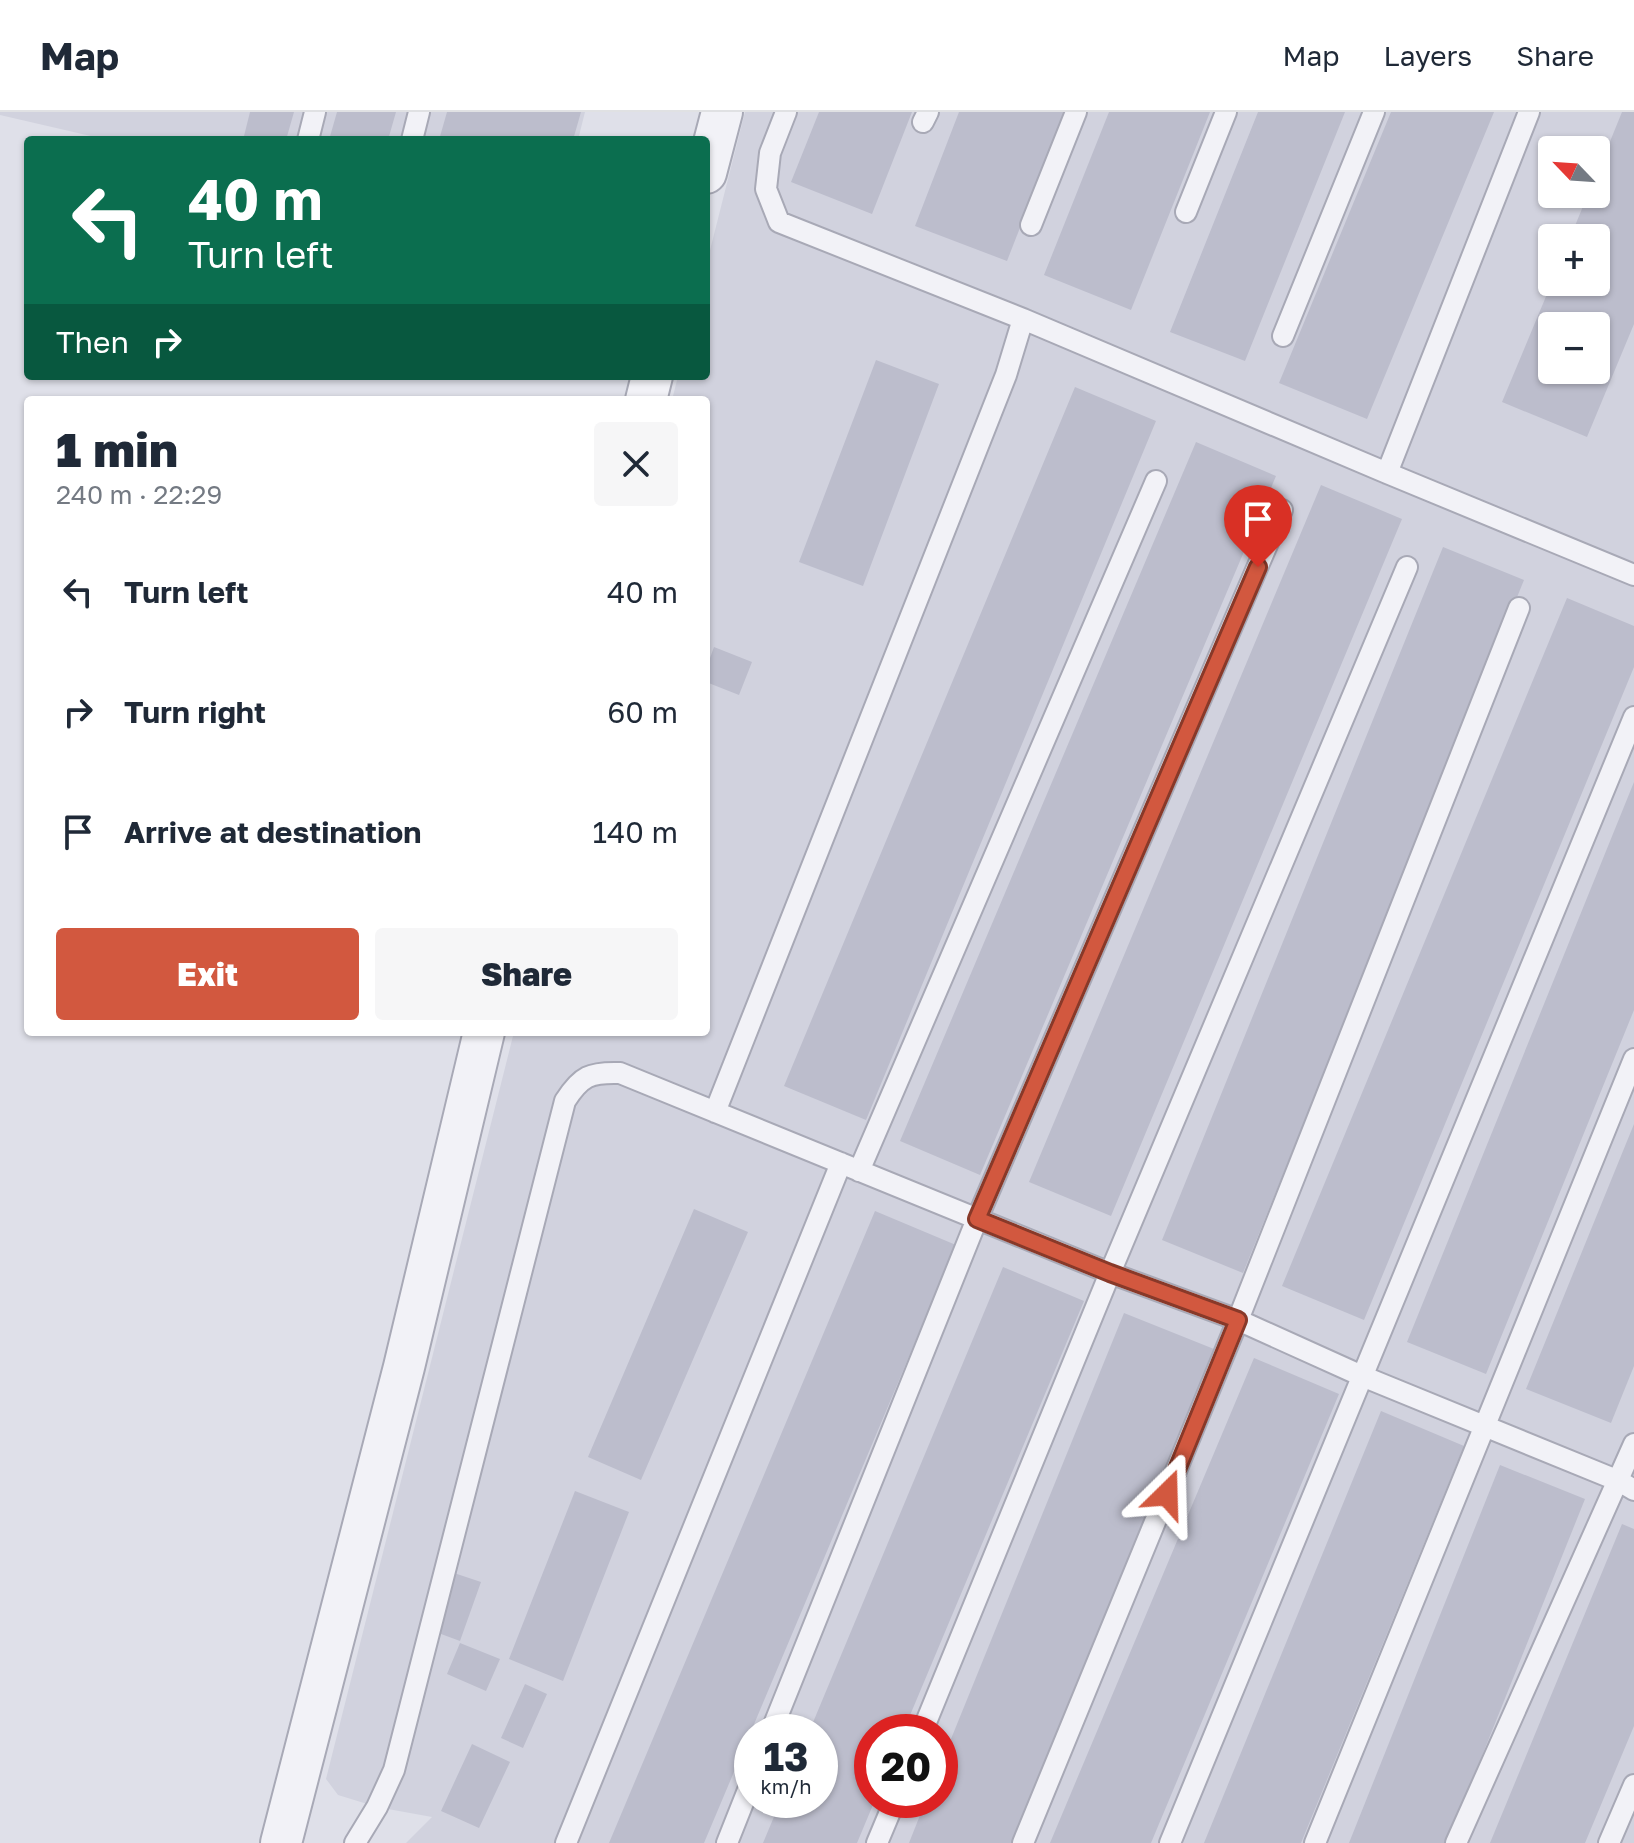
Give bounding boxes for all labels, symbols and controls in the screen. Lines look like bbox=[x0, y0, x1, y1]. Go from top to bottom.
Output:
text: Map bbox=[40, 33, 119, 78]
text: Map bbox=[1282, 39, 1340, 72]
text: Layers bbox=[1384, 39, 1472, 72]
text: Share bbox=[1516, 39, 1594, 72]
north arrow bbox=[1538, 136, 1610, 208]
map controls bbox=[1538, 136, 1610, 384]
text: 40 m bbox=[188, 165, 322, 232]
icon: left bbox=[56, 168, 160, 272]
button: + bbox=[1538, 224, 1610, 296]
text: Turn left bbox=[188, 233, 334, 276]
button: − bbox=[1538, 312, 1610, 384]
icon: right bbox=[145, 320, 189, 364]
text: Then bbox=[56, 324, 129, 360]
text: 1 min bbox=[56, 420, 178, 478]
button: close bbox=[594, 422, 678, 506]
text: 240 m · 22:29 bbox=[56, 479, 222, 510]
pin bbox=[1224, 485, 1292, 567]
icon: arrive bbox=[1236, 497, 1280, 541]
icon: left bbox=[56, 570, 100, 614]
text: Turn left bbox=[124, 574, 249, 610]
text: 40 m bbox=[607, 574, 678, 610]
icon: right bbox=[56, 690, 100, 734]
text: Turn right bbox=[124, 694, 266, 730]
text: 60 m bbox=[607, 694, 678, 730]
icon: arrive bbox=[56, 810, 100, 854]
text: Arrive at destination bbox=[124, 814, 421, 850]
text: 140 m bbox=[593, 814, 678, 850]
button: Exit bbox=[56, 928, 359, 1020]
button: Share bbox=[375, 928, 678, 1020]
position arrow bbox=[1125, 1452, 1209, 1536]
speed limit sign: 20 bbox=[854, 1714, 958, 1818]
text: 13 bbox=[764, 1732, 809, 1780]
text: km/h bbox=[761, 1774, 811, 1798]

